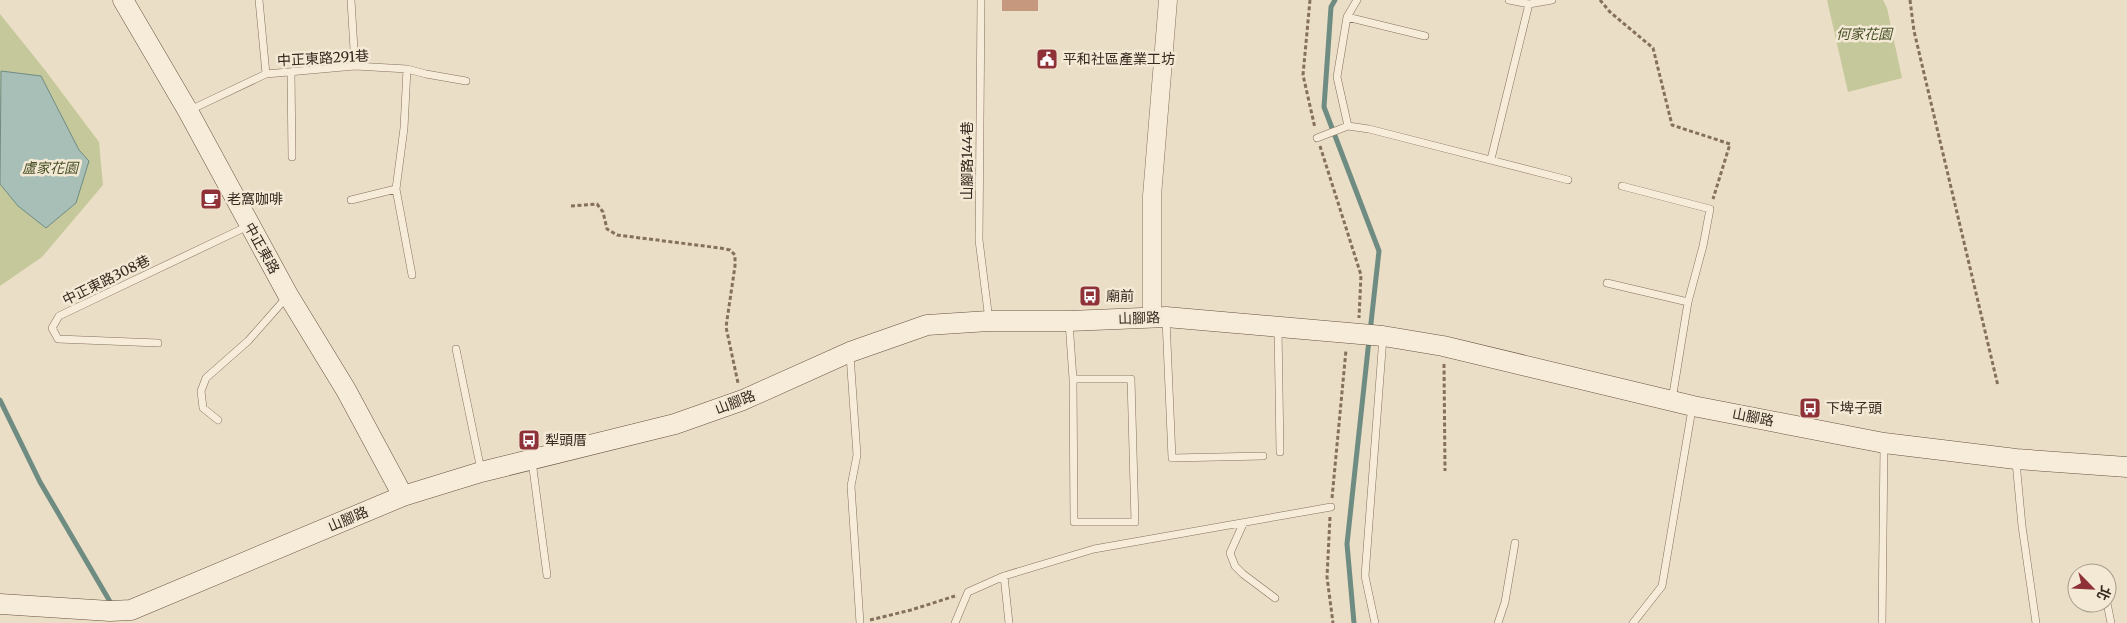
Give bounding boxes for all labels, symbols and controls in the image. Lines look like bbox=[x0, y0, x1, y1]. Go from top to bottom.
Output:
park label: 何家花園 bbox=[1836, 25, 1894, 43]
street label: 中正東路291巷 bbox=[276, 47, 370, 69]
public building icon: 平和社區產業工坊 bbox=[1035, 47, 1059, 71]
place label: 平和社區產業工坊 bbox=[1063, 50, 1175, 68]
street label: 山腳路144巷 bbox=[958, 122, 976, 200]
park label: 盧家花園 bbox=[22, 159, 80, 177]
cafe icon: 老窩咖啡 bbox=[199, 187, 223, 211]
place label: 老窩咖啡 bbox=[227, 190, 283, 208]
street label: 中正東路 bbox=[241, 219, 283, 277]
street label: 中正東路308巷 bbox=[59, 251, 153, 309]
bus stop icon: 廟前 bbox=[1078, 284, 1102, 308]
place label: 廟前 bbox=[1106, 287, 1134, 305]
street label: 山腳路 bbox=[1118, 308, 1160, 328]
street label: 山腳路 bbox=[712, 386, 758, 418]
bus stop icon: 下埤子頭 bbox=[1798, 396, 1822, 420]
place label: 下埤子頭 bbox=[1826, 399, 1882, 417]
street label: 山腳路 bbox=[1731, 404, 1775, 430]
bus stop icon: 犁頭厝 bbox=[517, 428, 541, 452]
place label: 犁頭厝 bbox=[545, 431, 587, 449]
street label: 山腳路 bbox=[325, 503, 371, 535]
north arrow bbox=[2067, 563, 2117, 613]
text: 北 bbox=[2093, 583, 2115, 603]

